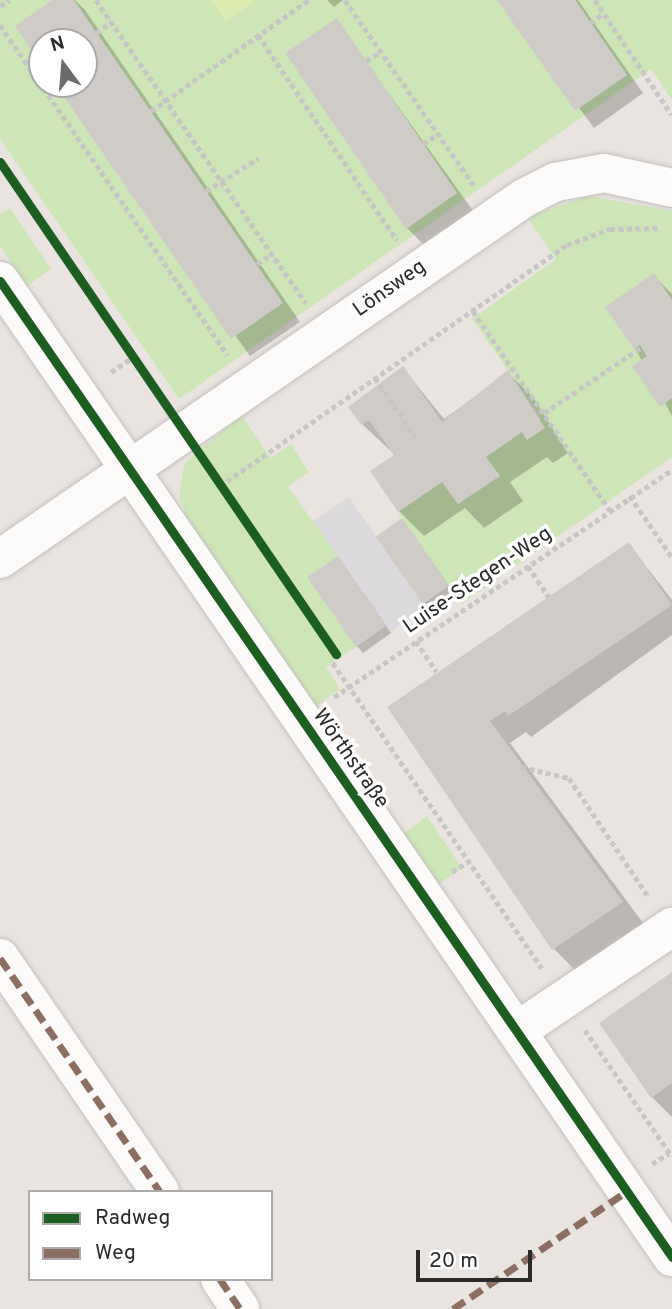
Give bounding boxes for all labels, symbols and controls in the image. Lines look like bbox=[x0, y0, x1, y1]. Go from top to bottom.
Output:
north arrow bbox=[28, 28, 98, 98]
text: N bbox=[48, 31, 68, 58]
street label: Lönsweg bbox=[349, 255, 431, 323]
street label: Luise-Stegen-Weg bbox=[399, 522, 557, 640]
street label: Wörthstraße bbox=[307, 704, 393, 814]
legend bbox=[28, 1190, 273, 1281]
text: Radweg bbox=[95, 1205, 170, 1232]
scale bar bbox=[420, 1236, 536, 1280]
text: Weg bbox=[95, 1240, 136, 1267]
text: 20 m bbox=[429, 1248, 478, 1275]

